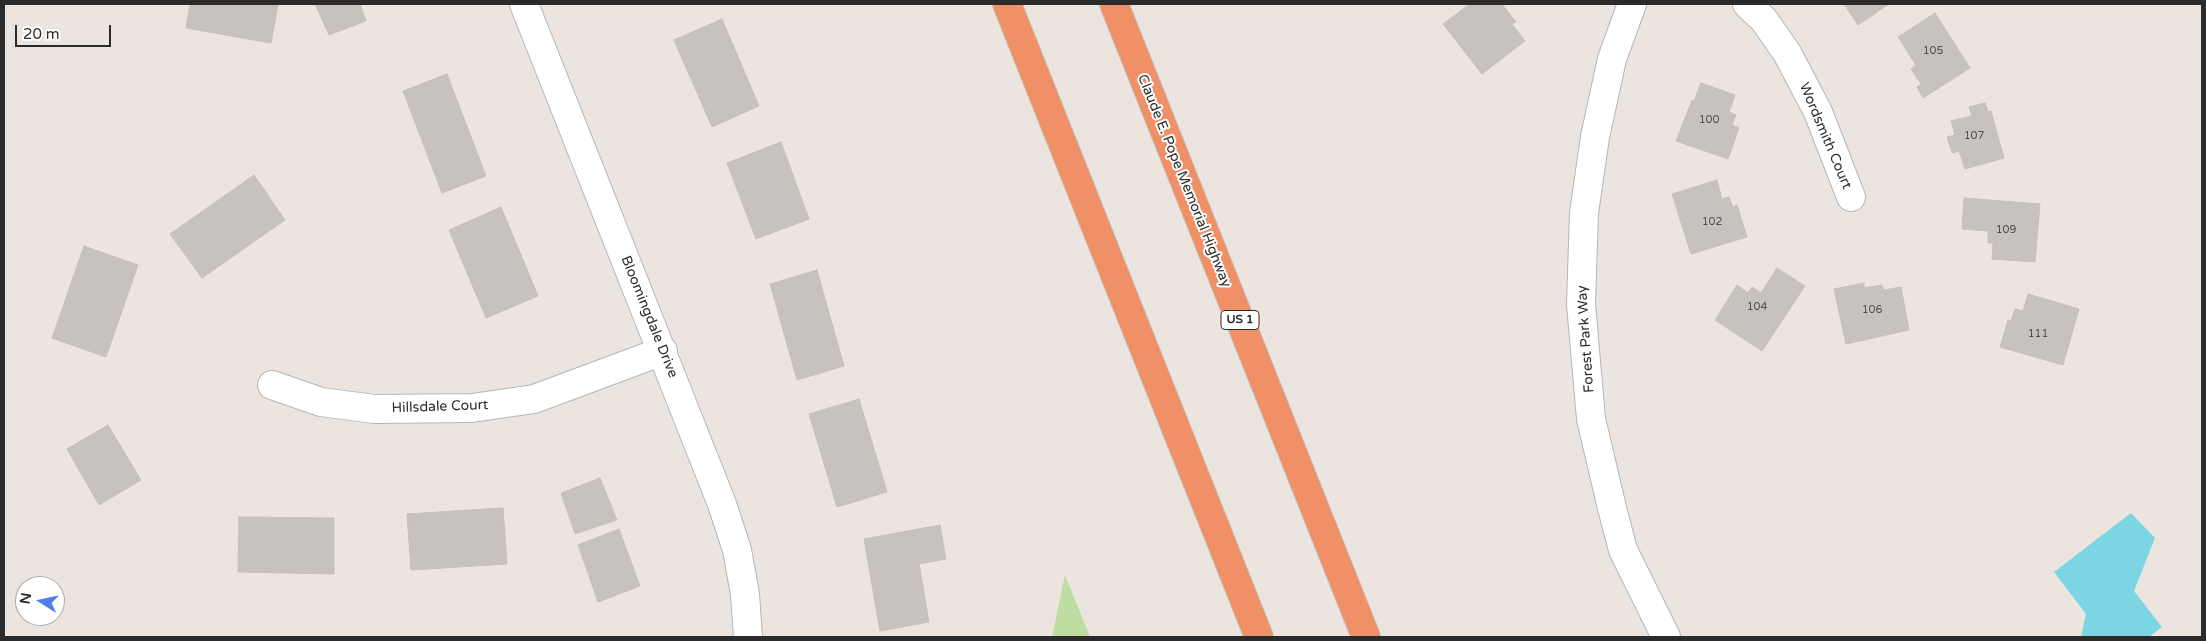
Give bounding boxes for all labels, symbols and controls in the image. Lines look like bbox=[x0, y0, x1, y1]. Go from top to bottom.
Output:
scale bar bbox=[18, 15, 114, 47]
text: 20 m bbox=[23, 25, 60, 43]
house number: 105 bbox=[1923, 44, 1943, 58]
street label: Claude E. Pope Memorial Highway bbox=[1133, 72, 1235, 290]
street label: Wordsmith Court bbox=[1795, 80, 1855, 192]
house number: 100 bbox=[1699, 113, 1719, 127]
house number: 107 bbox=[1964, 129, 1984, 143]
house number: 102 bbox=[1702, 215, 1722, 229]
house number: 109 bbox=[1996, 223, 2016, 237]
street label: Bloomingdale Drive bbox=[617, 254, 681, 380]
street label: Forest Park Way bbox=[1574, 285, 1598, 393]
house number: 104 bbox=[1747, 300, 1767, 314]
house number: 106 bbox=[1862, 303, 1882, 317]
road number: US 1 bbox=[1221, 310, 1259, 330]
house number: 111 bbox=[2028, 327, 2048, 341]
street label: Hillsdale Court bbox=[391, 397, 489, 417]
north arrow bbox=[15, 576, 65, 626]
text: N bbox=[16, 591, 35, 605]

